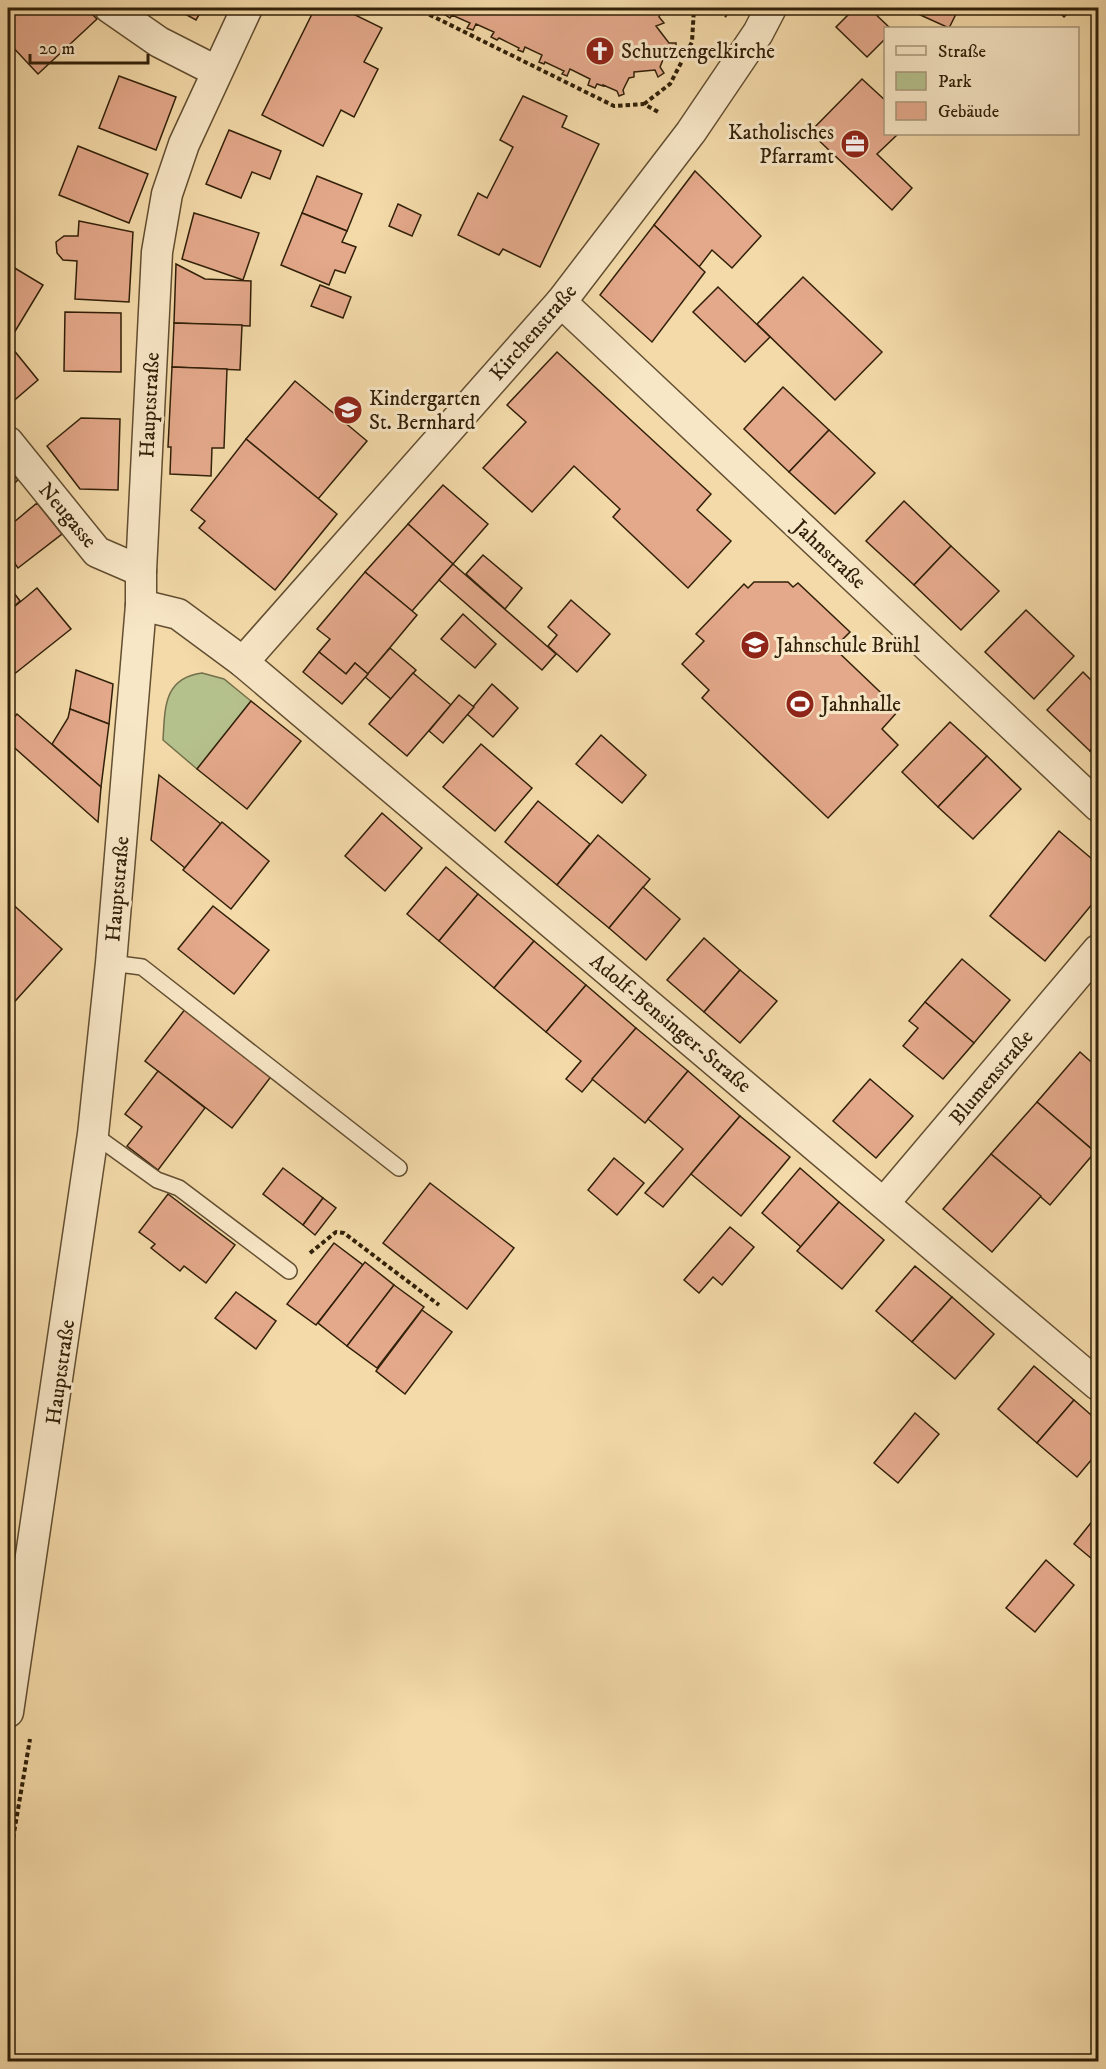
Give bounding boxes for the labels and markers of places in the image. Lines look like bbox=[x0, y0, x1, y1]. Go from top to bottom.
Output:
church icon: Schutzengelkirche bbox=[584, 35, 616, 67]
place label: Schutzengelkirche bbox=[621, 39, 775, 65]
place label: Katholisches Pfarramt bbox=[728, 120, 834, 170]
office icon: Katholisches Pfarramt bbox=[839, 128, 871, 160]
place label: Kindergarten St. Bernhard bbox=[369, 386, 480, 436]
school or university icon: Kindergarten St. Bernhard bbox=[332, 394, 364, 426]
school or university icon: Jahnschule Brühl bbox=[739, 629, 771, 661]
place label: Jahnschule Brühl bbox=[774, 633, 921, 659]
sports icon: Jahnhalle bbox=[784, 688, 816, 720]
place label: Jahnhalle bbox=[819, 692, 901, 718]

